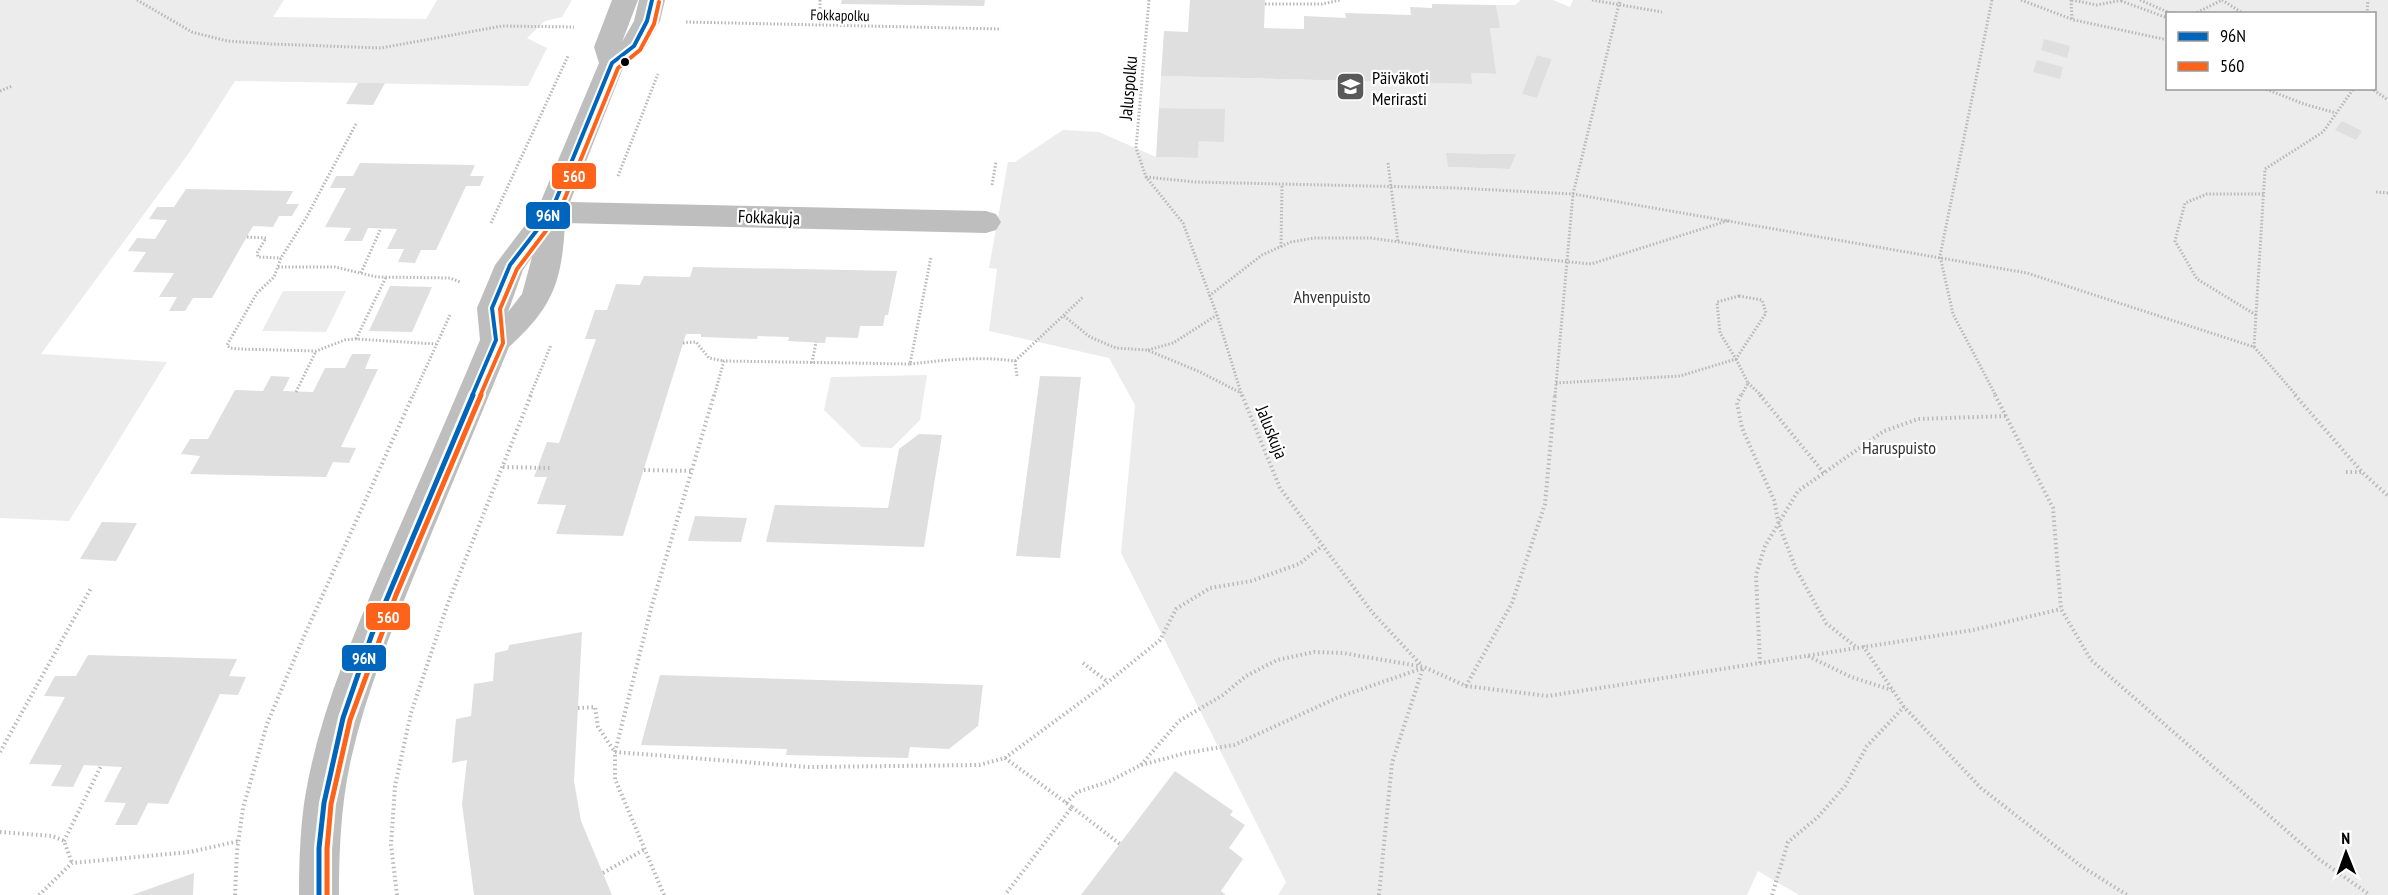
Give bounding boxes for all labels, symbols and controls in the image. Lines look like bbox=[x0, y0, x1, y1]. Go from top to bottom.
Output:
street label: Fokkapolku bbox=[810, 5, 870, 25]
legend bbox=[2166, 12, 2376, 90]
text: 96N bbox=[2220, 24, 2246, 47]
text: 560 bbox=[2220, 54, 2244, 77]
street label: Jaluspolku bbox=[1114, 55, 1142, 122]
unlabelled marker bbox=[619, 56, 631, 68]
place label: Päiväkoti Merirasti bbox=[1372, 66, 1429, 110]
school or university icon: Päiväkoti Merirasti bbox=[1335, 71, 1367, 103]
line badge: 560 bbox=[551, 162, 597, 190]
text: 560 bbox=[563, 166, 586, 186]
line badge: 96N bbox=[525, 201, 571, 230]
street label: Fokkakuja bbox=[737, 204, 801, 230]
text: 96N bbox=[536, 205, 560, 225]
park label: Ahvenpuisto bbox=[1294, 285, 1371, 308]
street label: Jaluskuja bbox=[1251, 401, 1293, 462]
park label: Haruspuisto bbox=[1862, 436, 1936, 459]
line badge: 560 bbox=[365, 602, 411, 631]
text: 560 bbox=[377, 607, 400, 627]
line badge: 96N bbox=[341, 644, 387, 672]
text: 96N bbox=[352, 648, 376, 668]
north arrow bbox=[2316, 823, 2376, 883]
text: N bbox=[2341, 828, 2350, 848]

